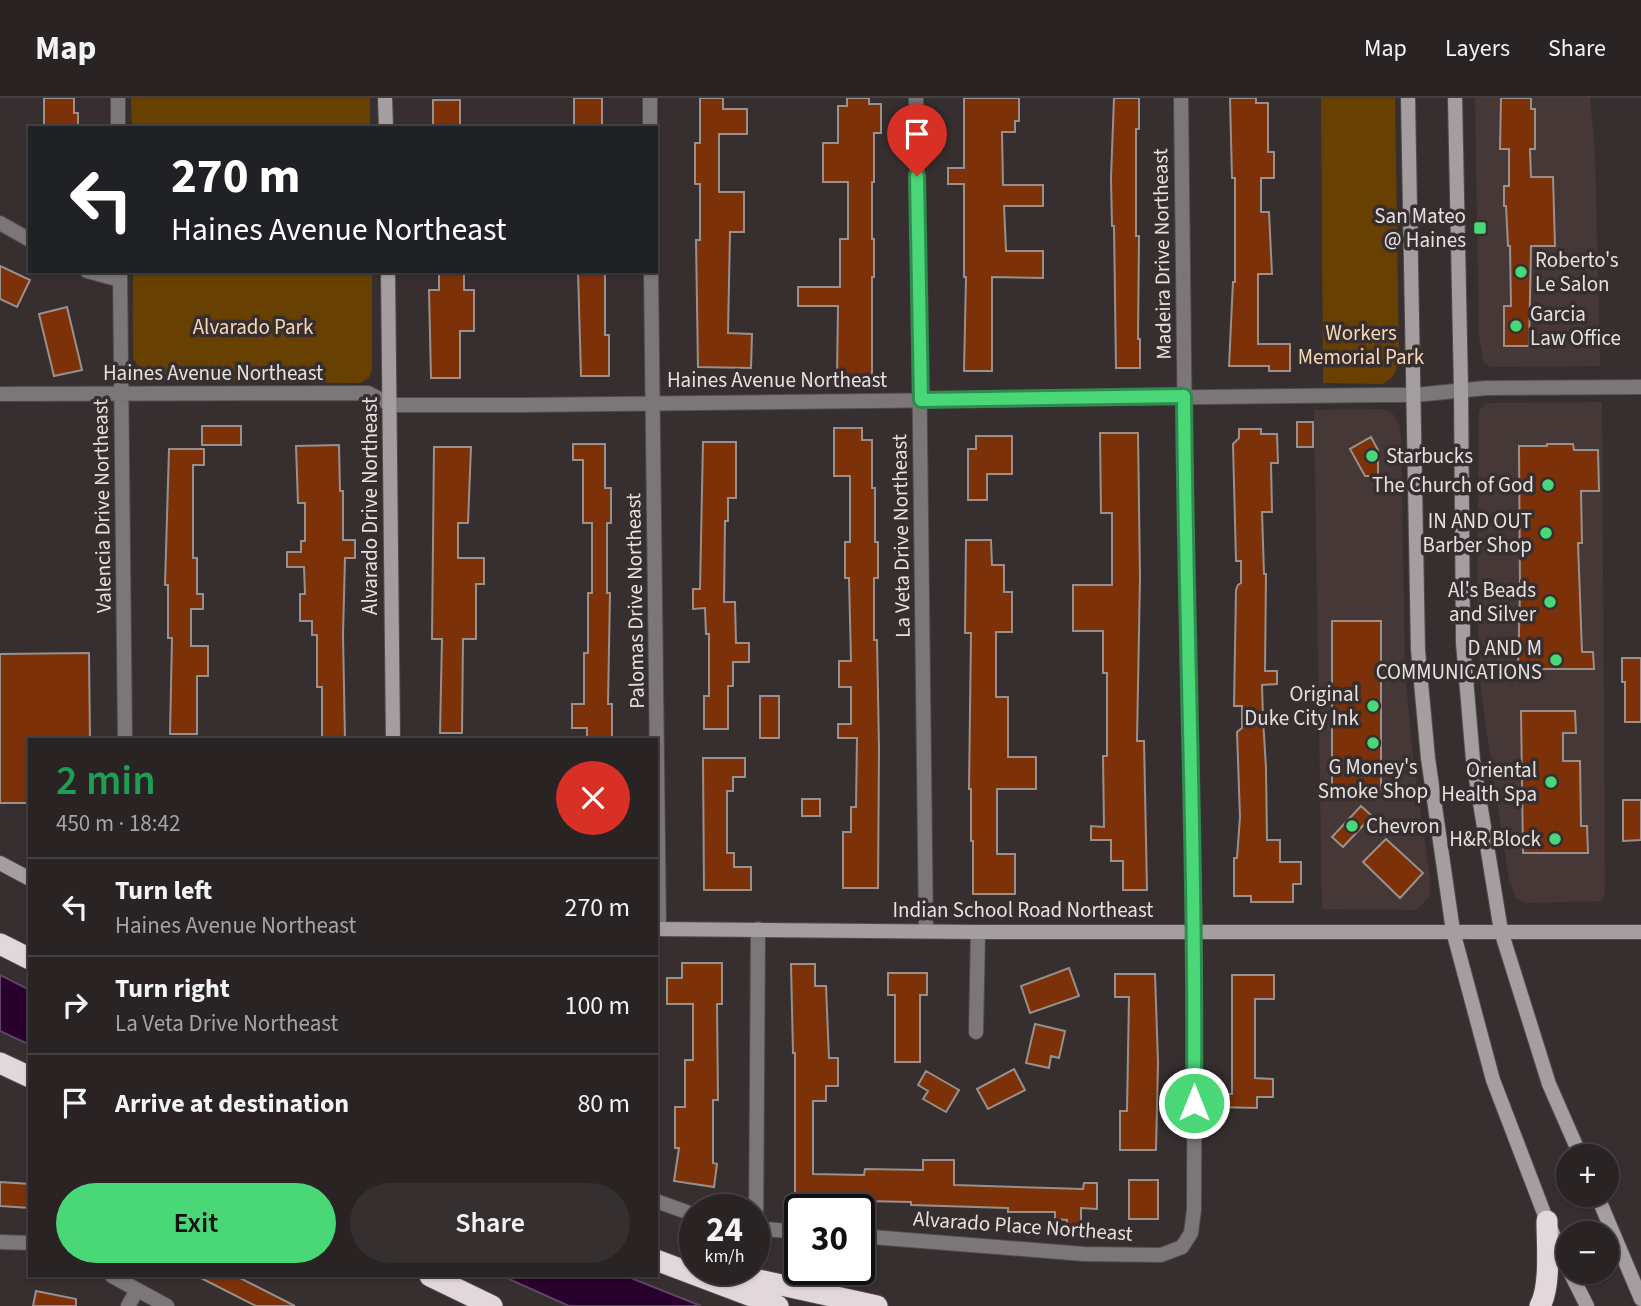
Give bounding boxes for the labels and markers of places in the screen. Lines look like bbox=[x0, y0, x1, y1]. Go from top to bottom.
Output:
pin bbox=[887, 104, 947, 176]
place label: San Mateo @ Haines bbox=[1374, 201, 1466, 255]
marker: San Mateo @ Haines bbox=[1472, 220, 1488, 236]
place label: Roberto's Le Salon bbox=[1535, 245, 1619, 299]
marker: Roberto's Le Salon bbox=[1513, 264, 1529, 280]
place label: Garcia Law Office bbox=[1530, 299, 1621, 353]
marker: Garcia Law Office bbox=[1508, 318, 1524, 334]
place label: Starbucks bbox=[1386, 441, 1473, 471]
marker: Starbucks bbox=[1364, 448, 1380, 464]
place label: The Church of God bbox=[1372, 470, 1534, 500]
marker: The Church of God bbox=[1540, 477, 1556, 493]
place label: IN AND OUT Barber Shop bbox=[1423, 506, 1532, 560]
marker: IN AND OUT Barber Shop bbox=[1538, 525, 1554, 541]
place label: Al's Beads and Silver bbox=[1448, 575, 1537, 629]
marker: Al's Beads and Silver bbox=[1542, 594, 1558, 610]
place label: D AND M COMMUNICATIONS bbox=[1376, 633, 1542, 687]
marker: D AND M COMMUNICATIONS bbox=[1548, 652, 1564, 668]
place label: Original Duke City Ink bbox=[1244, 679, 1360, 733]
marker: Original Duke City Ink bbox=[1365, 698, 1381, 714]
marker: G Money's Smoke Shop bbox=[1365, 735, 1381, 751]
place label: G Money's Smoke Shop bbox=[1318, 752, 1428, 806]
place label: Oriental Health Spa bbox=[1441, 755, 1537, 809]
marker: Oriental Health Spa bbox=[1543, 774, 1559, 790]
place label: Chevron bbox=[1366, 811, 1440, 841]
marker: Chevron bbox=[1344, 818, 1360, 834]
place label: H&R Block bbox=[1449, 824, 1542, 854]
marker: H&R Block bbox=[1547, 831, 1563, 847]

